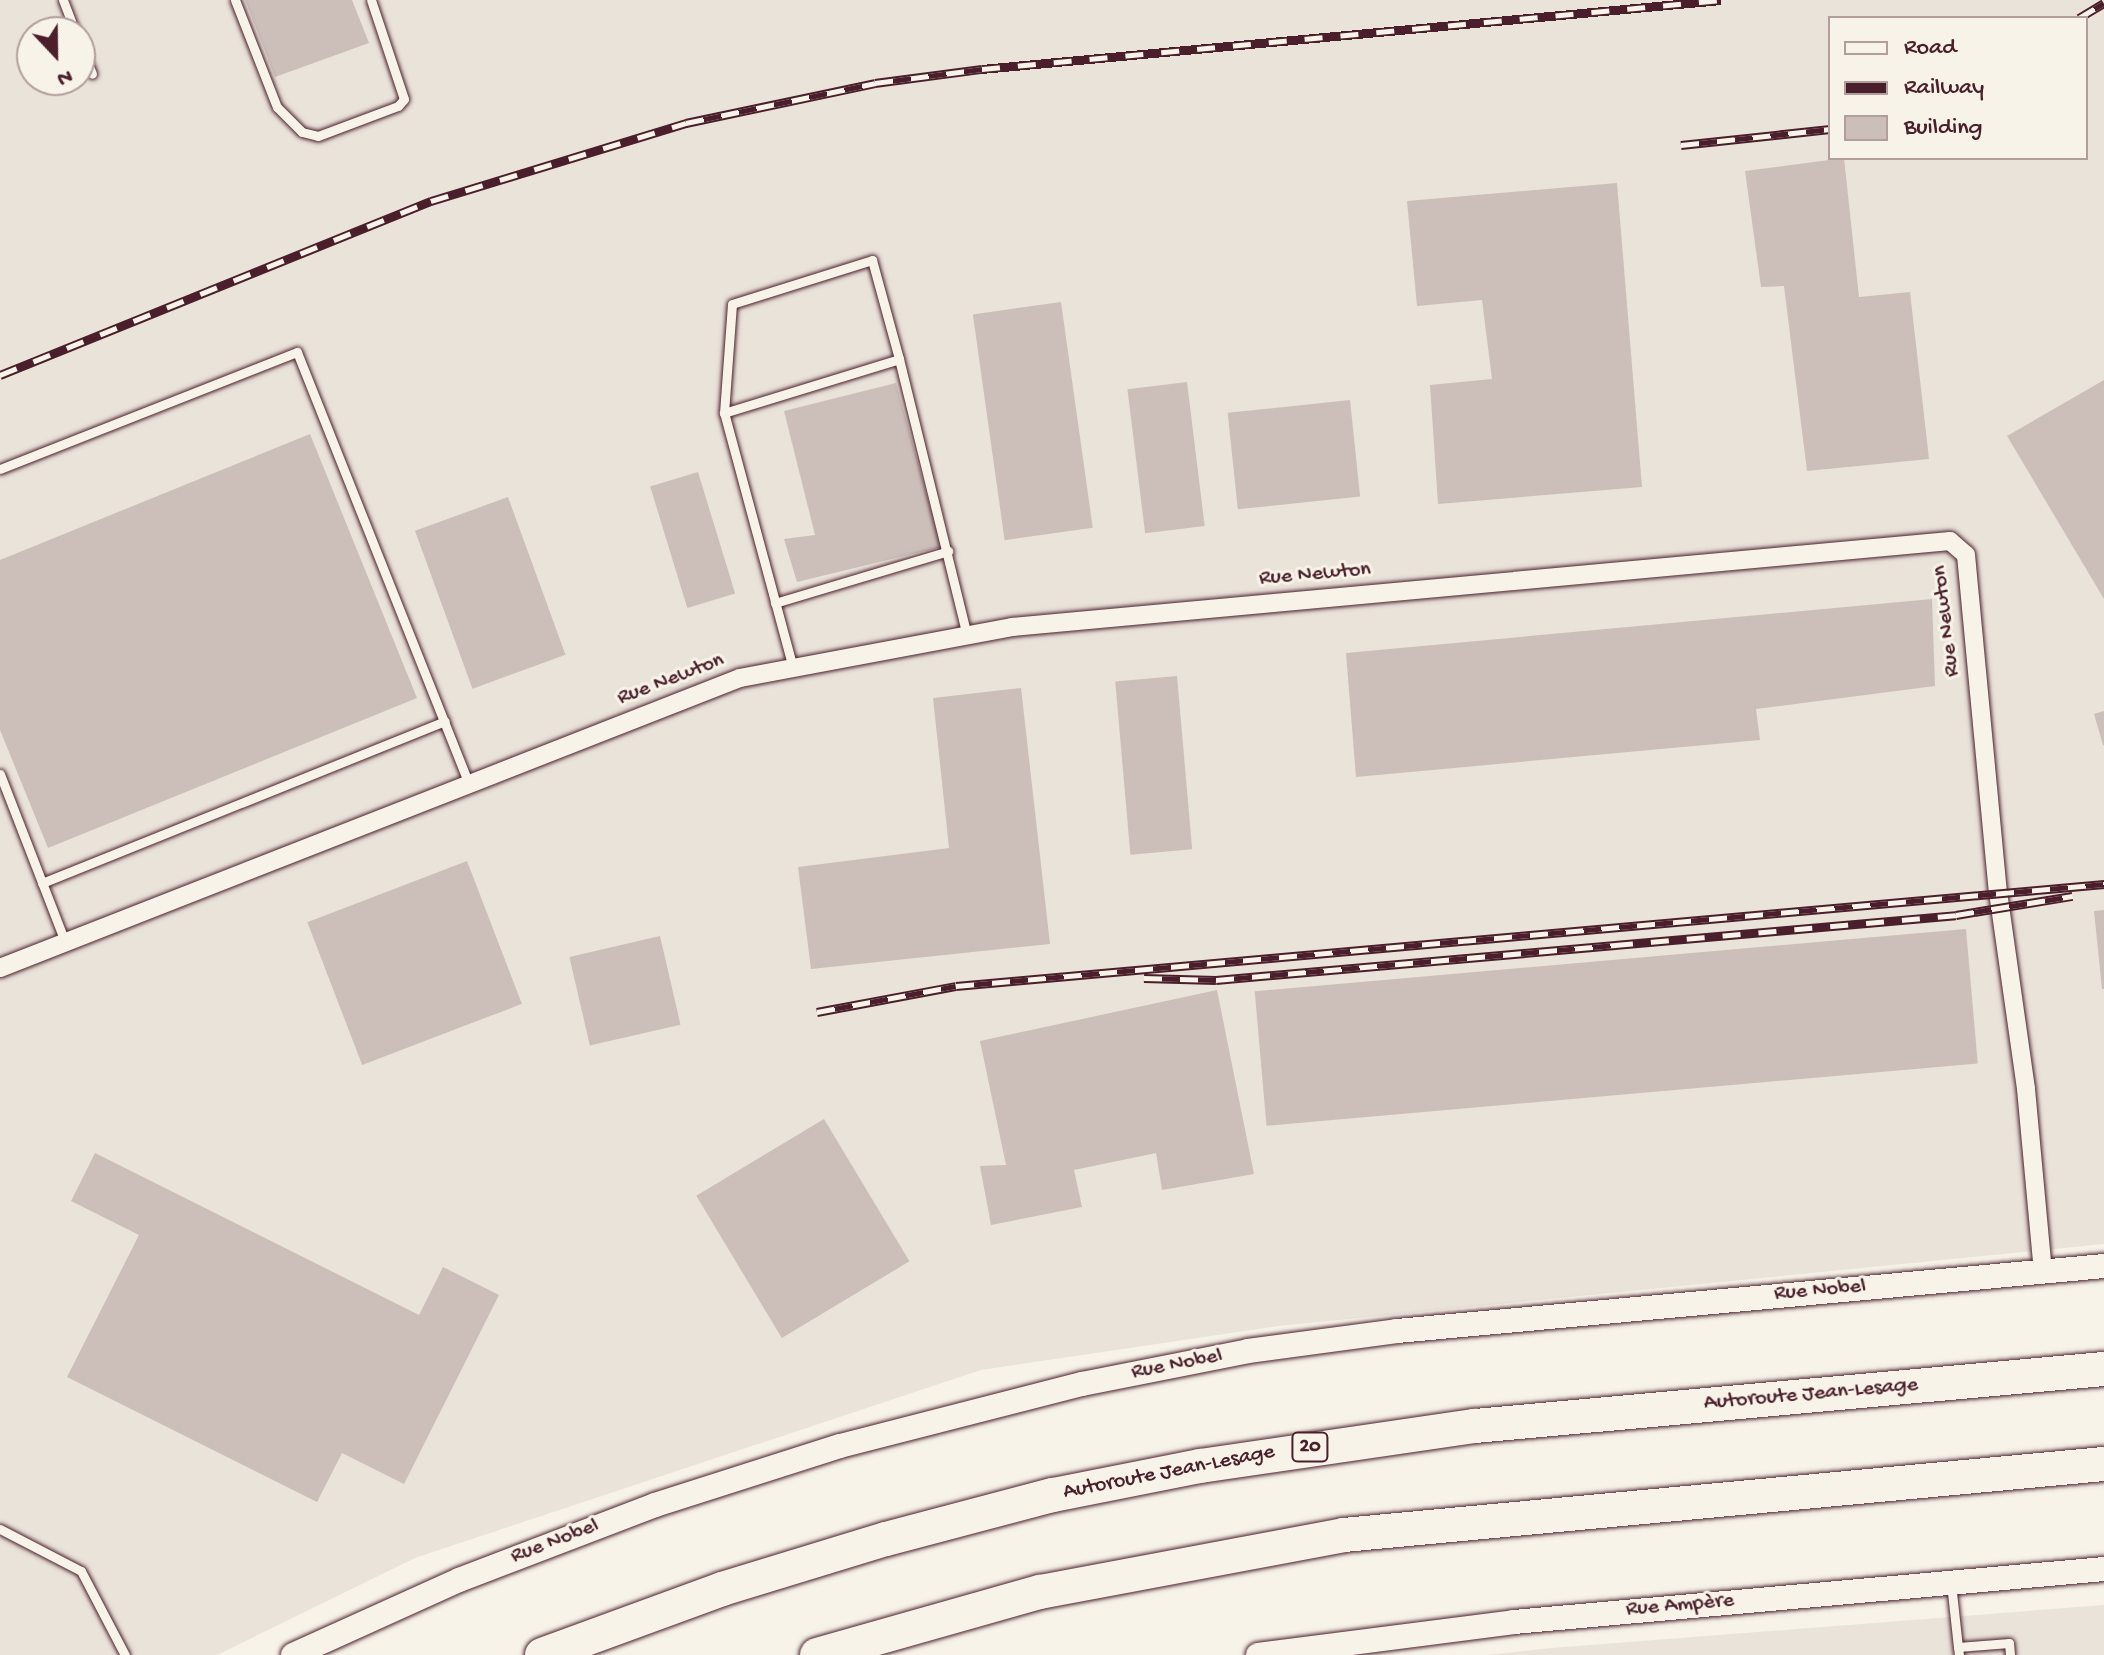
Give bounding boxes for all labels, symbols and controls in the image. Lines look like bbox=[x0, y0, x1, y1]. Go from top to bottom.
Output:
north arrow bbox=[16, 16, 96, 96]
legend bbox=[1828, 16, 2088, 160]
text: Road bbox=[1904, 34, 1956, 63]
text: N bbox=[53, 62, 76, 91]
text: Railway bbox=[1904, 74, 1984, 103]
text: Building bbox=[1904, 114, 1982, 143]
street label: Rue Newton bbox=[1258, 557, 1372, 593]
street label: Rue Newton bbox=[1927, 564, 1967, 678]
street label: Rue Newton bbox=[614, 648, 728, 712]
street label: Rue Nobel bbox=[1773, 1274, 1867, 1308]
street label: Rue Nobel bbox=[1129, 1343, 1225, 1387]
street label: Autoroute Jean-Lesage bbox=[1703, 1372, 1919, 1418]
road number: 20 bbox=[1290, 1431, 1330, 1463]
street label: Autoroute Jean-Lesage bbox=[1061, 1440, 1277, 1506]
street label: Rue Nobel bbox=[507, 1513, 603, 1571]
street label: Rue Ampère bbox=[1625, 1588, 1735, 1624]

